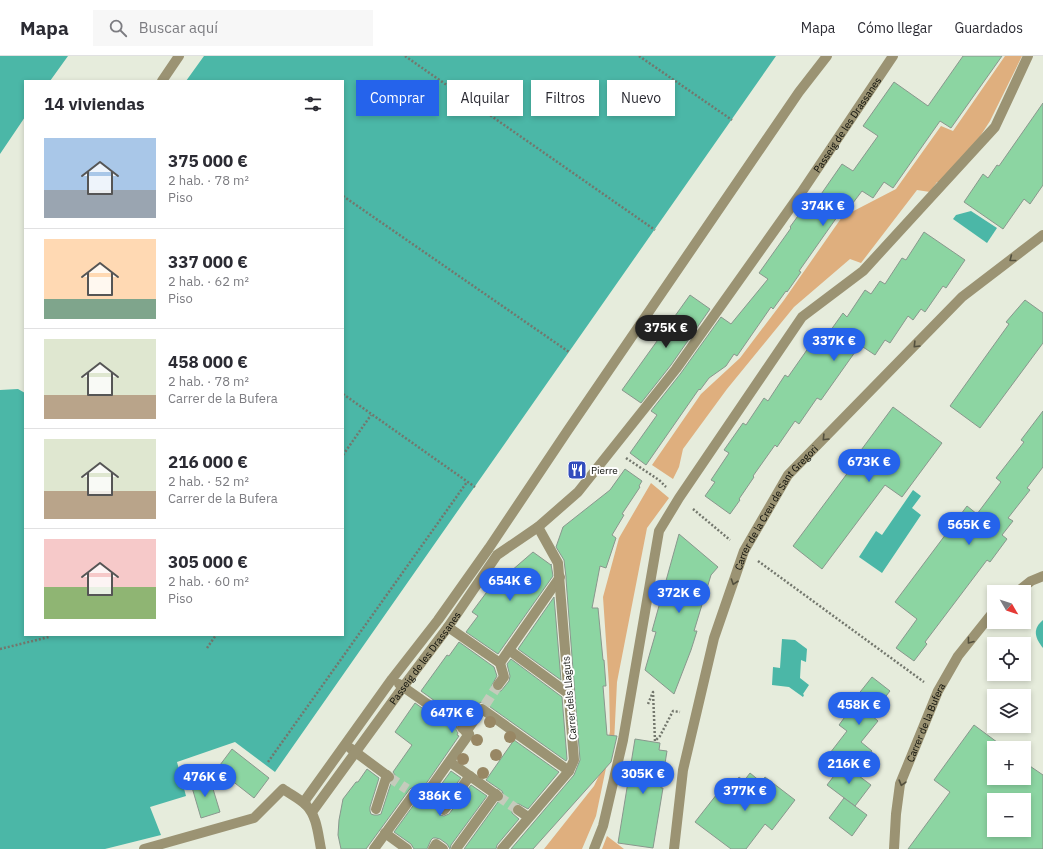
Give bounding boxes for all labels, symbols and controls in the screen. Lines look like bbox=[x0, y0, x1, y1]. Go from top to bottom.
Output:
search box bbox=[93, 10, 373, 46]
text: Mapa bbox=[20, 16, 69, 40]
icon: search bbox=[107, 17, 129, 39]
text: Buscar aquí bbox=[139, 18, 218, 37]
text: Mapa bbox=[801, 19, 835, 37]
text: Cómo llegar bbox=[857, 19, 932, 37]
text: Guardados bbox=[954, 19, 1023, 37]
street label: Passeig de les Drassanes bbox=[811, 74, 884, 175]
chip: Comprar bbox=[356, 80, 439, 116]
chip: Alquilar bbox=[447, 80, 523, 116]
chip: Filtros bbox=[531, 80, 599, 116]
chip: Nuevo bbox=[607, 80, 675, 116]
text: 14 viviendas bbox=[44, 93, 145, 115]
icon: filters bbox=[302, 93, 324, 115]
text: 375 000 € bbox=[168, 150, 248, 172]
icon: home bbox=[76, 154, 124, 202]
text: 2 hab. · 78 m² bbox=[168, 172, 249, 189]
text: Piso bbox=[168, 189, 193, 206]
pin: 374K € bbox=[790, 193, 856, 227]
text: 374K € bbox=[801, 197, 845, 214]
text: 337 000 € bbox=[168, 251, 248, 273]
one-way arrow bbox=[1010, 254, 1017, 261]
icon: home bbox=[76, 255, 124, 303]
text: 2 hab. · 62 m² bbox=[168, 273, 249, 290]
text: Piso bbox=[168, 290, 193, 307]
pin: 375K € bbox=[633, 315, 699, 349]
text: 375K € bbox=[644, 319, 688, 336]
pin: 337K € bbox=[801, 328, 867, 362]
text: 337K € bbox=[812, 332, 856, 349]
one-way arrow bbox=[913, 340, 921, 348]
text: 458 000 € bbox=[168, 351, 248, 373]
icon: home bbox=[76, 355, 124, 403]
text: 2 hab. · 78 m² bbox=[168, 373, 249, 390]
text: Carrer de la Bufera bbox=[168, 390, 278, 407]
one-way arrow bbox=[822, 433, 830, 441]
street label: Carrer de la Creu de Sant Gregori bbox=[732, 442, 821, 572]
pin: 673K € bbox=[836, 449, 902, 483]
text: 216 000 € bbox=[168, 451, 248, 473]
text: 673K € bbox=[847, 453, 891, 470]
icon: home bbox=[76, 455, 124, 503]
restaurant icon: Pierre bbox=[566, 459, 588, 481]
place label: Pierre bbox=[591, 464, 618, 477]
text: 2 hab. · 52 m² bbox=[168, 473, 249, 490]
text: Carrer de la Bufera bbox=[168, 490, 278, 507]
pin: 565K € bbox=[936, 512, 1002, 546]
text: 565K € bbox=[947, 516, 991, 533]
text: 305 000 € bbox=[168, 551, 248, 573]
icon: home bbox=[76, 555, 124, 603]
pin: 654K € bbox=[477, 568, 543, 602]
text: 654K € bbox=[488, 572, 532, 589]
text: 2 hab. · 60 m² bbox=[168, 573, 249, 590]
one-way arrow bbox=[730, 578, 738, 585]
pin: 372K € bbox=[646, 580, 712, 614]
text: 372K € bbox=[657, 584, 701, 601]
north arrow bbox=[987, 585, 1031, 629]
map controls bbox=[987, 585, 1031, 837]
text: Piso bbox=[168, 590, 193, 607]
street label: Passeig de les Drassanes bbox=[386, 609, 464, 707]
one-way arrow bbox=[967, 637, 974, 644]
button: locate bbox=[987, 637, 1031, 681]
street label: Carrer dels Llaguts bbox=[559, 655, 580, 740]
street label: Carrer de la Bufera bbox=[904, 680, 949, 764]
button: layers bbox=[987, 689, 1031, 733]
pin: 458K € bbox=[826, 692, 892, 726]
text: 458K € bbox=[837, 696, 881, 713]
pin: 647K € bbox=[419, 700, 485, 734]
text: 647K € bbox=[430, 704, 474, 721]
button: + bbox=[987, 741, 1031, 785]
pin: 216K € bbox=[816, 751, 882, 785]
text: 216K € bbox=[827, 755, 871, 772]
pin: 305K € bbox=[610, 761, 676, 795]
pin: 476K € bbox=[172, 764, 238, 798]
text: 305K € bbox=[621, 765, 665, 782]
text: 476K € bbox=[183, 768, 227, 785]
pin: 377K € bbox=[712, 778, 778, 812]
one-way arrow bbox=[898, 779, 906, 786]
text: 377K € bbox=[723, 782, 767, 799]
pin: 386K € bbox=[407, 783, 473, 817]
text: 386K € bbox=[418, 787, 462, 804]
button: − bbox=[987, 793, 1031, 837]

